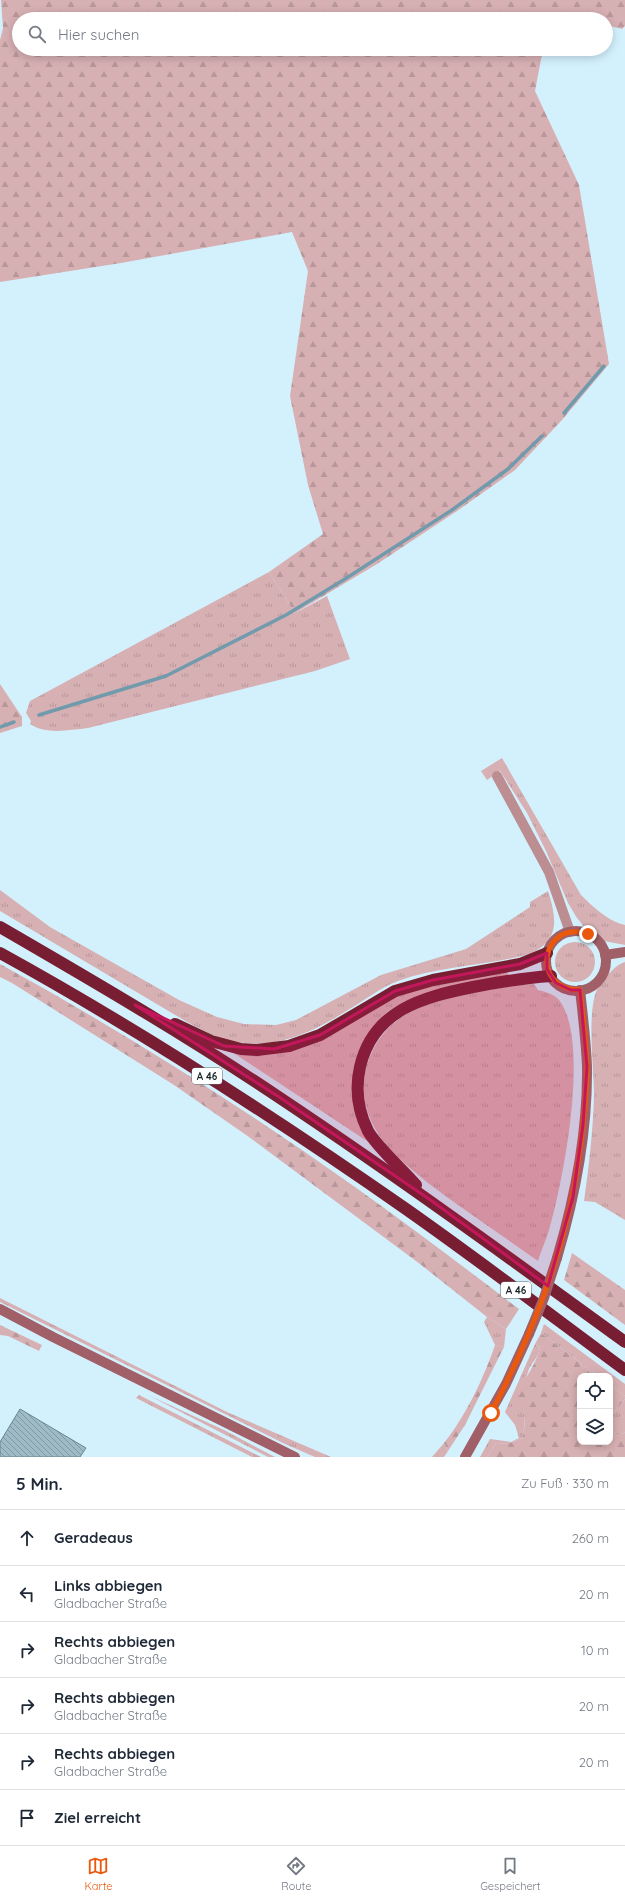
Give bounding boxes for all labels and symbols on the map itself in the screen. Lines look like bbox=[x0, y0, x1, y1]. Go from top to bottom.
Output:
route end bbox=[579, 925, 597, 943]
road number: A 46 bbox=[192, 1068, 222, 1084]
road number: A 46 bbox=[501, 1282, 531, 1298]
route start bbox=[482, 1404, 500, 1422]

